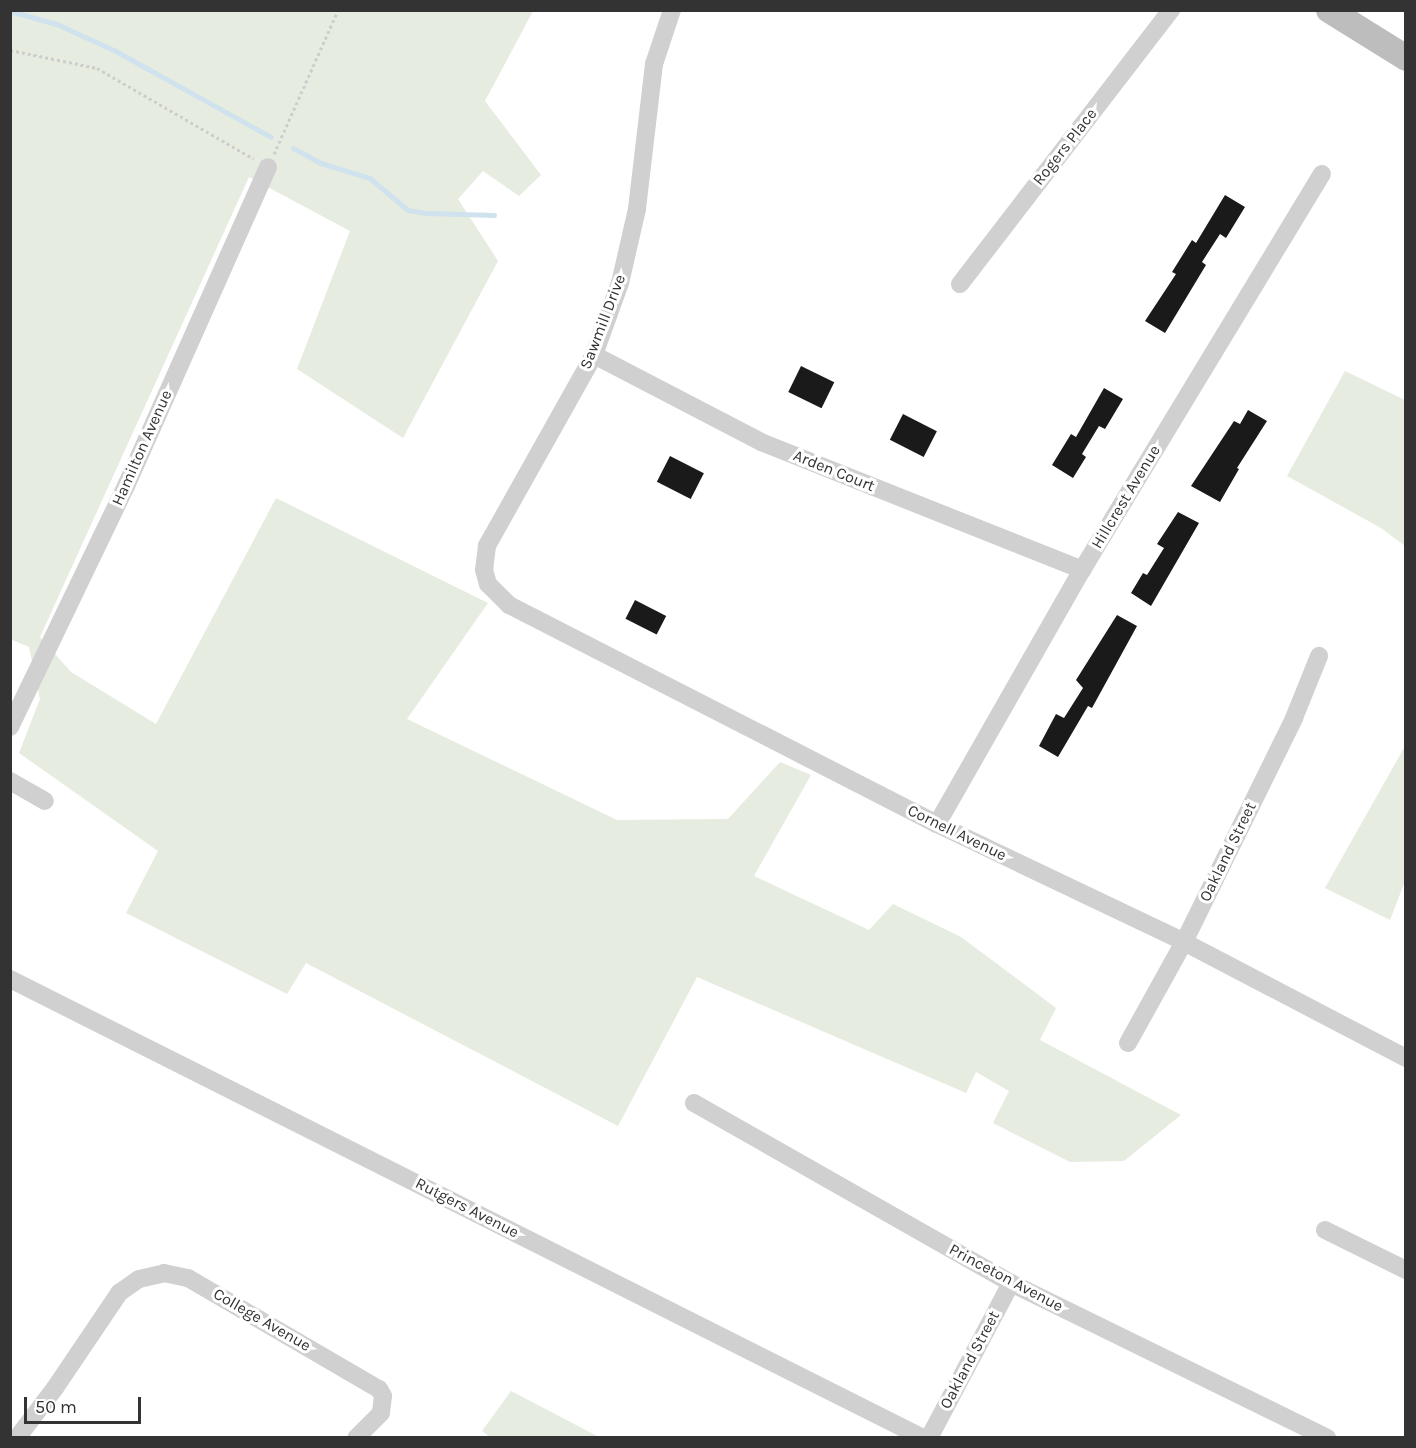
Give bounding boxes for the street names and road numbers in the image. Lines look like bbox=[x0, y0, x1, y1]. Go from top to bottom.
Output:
street label: Rogers Place bbox=[1029, 105, 1101, 189]
street label: Sawmill Drive bbox=[576, 272, 630, 372]
street label: Hamilton Avenue bbox=[108, 387, 176, 509]
street label: Hillcrest Avenue bbox=[1087, 442, 1165, 552]
street label: Arden Court bbox=[790, 446, 878, 496]
street label: Oakland Street bbox=[1196, 799, 1260, 905]
street label: Cornell Avenue bbox=[904, 801, 1010, 865]
street label: Rutgers Avenue bbox=[412, 1174, 522, 1242]
street label: Princeton Avenue bbox=[946, 1240, 1066, 1316]
street label: College Avenue bbox=[210, 1284, 314, 1356]
street label: Oakland Street bbox=[936, 1308, 1004, 1412]

